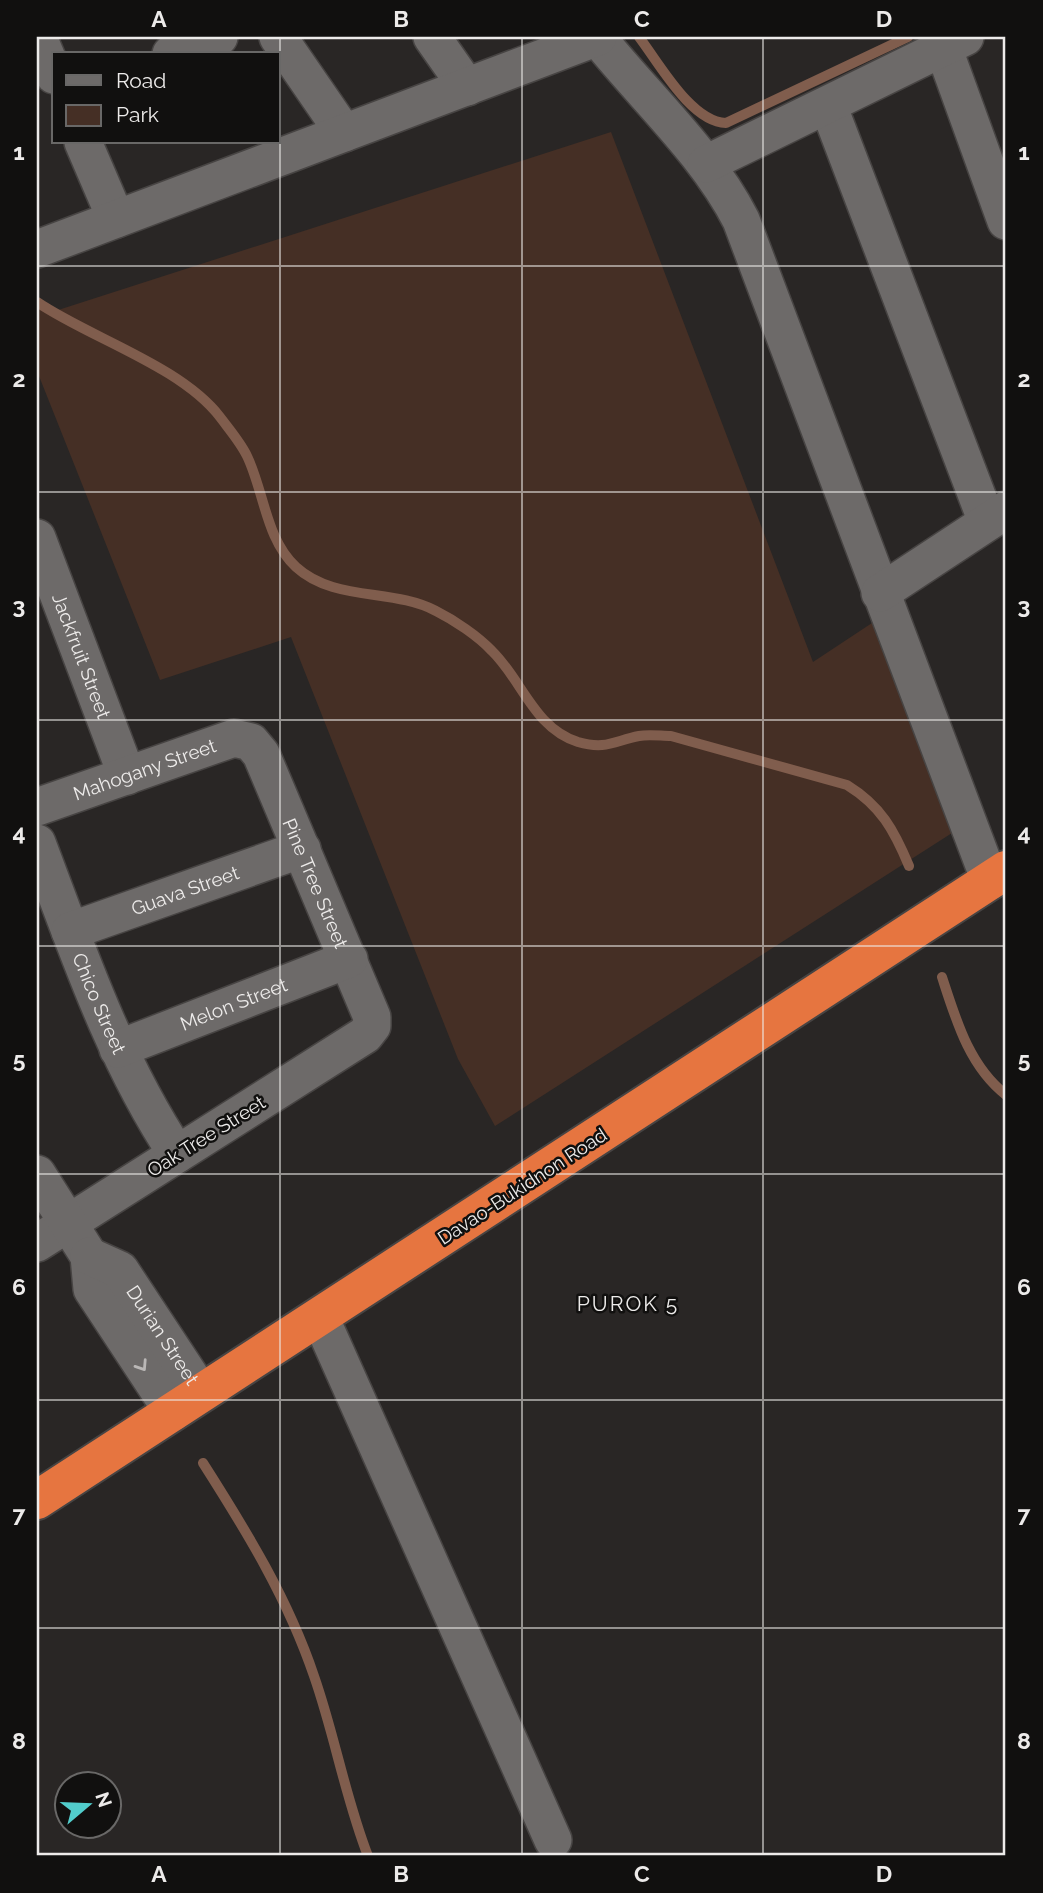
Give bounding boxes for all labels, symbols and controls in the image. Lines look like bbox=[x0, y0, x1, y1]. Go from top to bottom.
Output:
text: A bbox=[151, 5, 167, 32]
text: B bbox=[393, 5, 409, 32]
text: C bbox=[634, 5, 650, 32]
text: D bbox=[876, 5, 892, 32]
legend bbox=[52, 52, 280, 144]
text: Road bbox=[116, 68, 166, 93]
text: Park bbox=[116, 102, 159, 127]
text: 1 bbox=[13, 138, 25, 165]
text: 1 bbox=[1018, 138, 1030, 165]
text: 2 bbox=[13, 365, 25, 392]
text: 2 bbox=[1018, 365, 1030, 392]
street label: Jackfruit Street bbox=[48, 590, 115, 722]
text: 3 bbox=[13, 592, 25, 619]
text: 3 bbox=[1018, 592, 1030, 619]
street label: Mahogany Street bbox=[70, 734, 219, 804]
street label: Pine Tree Street bbox=[278, 815, 353, 952]
text: 4 bbox=[12, 819, 26, 846]
text: 4 bbox=[1017, 819, 1031, 846]
street label: Guava Street bbox=[128, 861, 242, 920]
street label: Chico Street bbox=[68, 950, 131, 1058]
street label: Melon Street bbox=[177, 973, 291, 1035]
text: 5 bbox=[13, 1046, 26, 1073]
text: 5 bbox=[1018, 1046, 1031, 1073]
street label: Oak Tree Street bbox=[143, 1091, 270, 1181]
street label: Davao-Bukidnon Road bbox=[433, 1123, 611, 1249]
text: 6 bbox=[12, 1273, 26, 1300]
text: 6 bbox=[1017, 1273, 1031, 1300]
street label: Durian Street bbox=[122, 1281, 204, 1390]
district label: PUROK 5 bbox=[577, 1291, 679, 1316]
one-way arrow bbox=[134, 1358, 147, 1371]
text: 7 bbox=[13, 1500, 26, 1527]
text: 7 bbox=[1018, 1500, 1031, 1527]
text: 8 bbox=[12, 1727, 26, 1754]
text: 8 bbox=[1017, 1727, 1031, 1754]
north arrow bbox=[52, 1770, 122, 1840]
text: N bbox=[91, 1789, 117, 1810]
text: A bbox=[151, 1860, 167, 1887]
text: B bbox=[393, 1860, 409, 1887]
text: C bbox=[634, 1860, 650, 1887]
text: D bbox=[876, 1860, 892, 1887]

